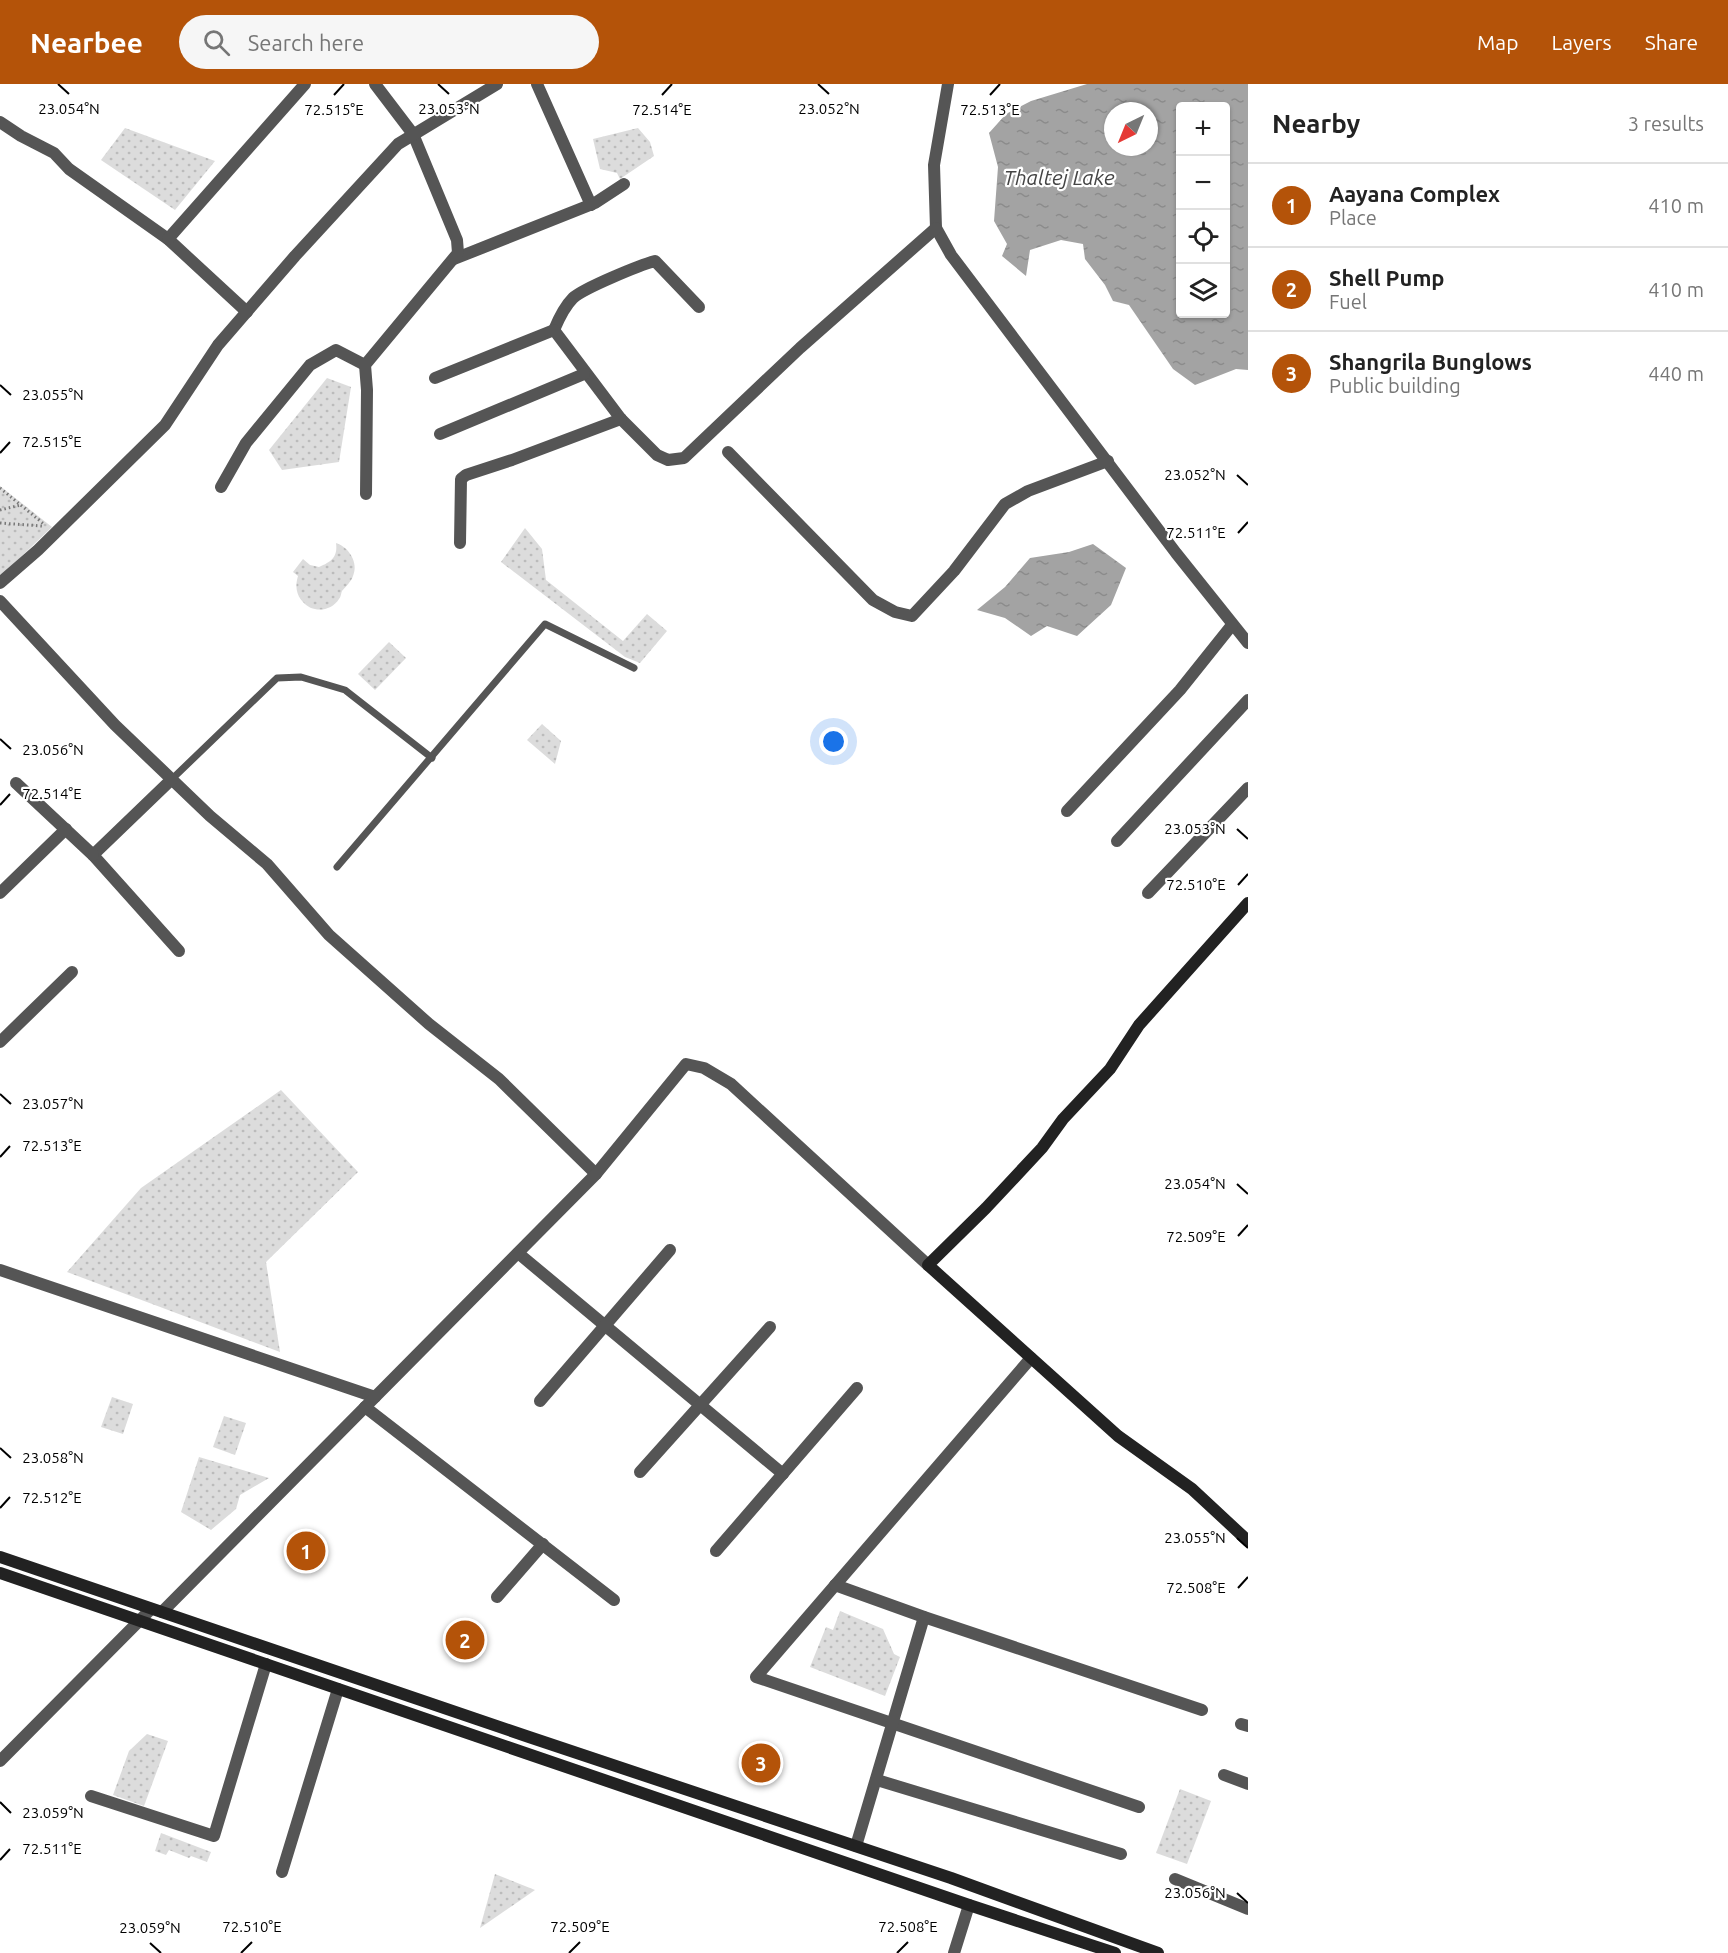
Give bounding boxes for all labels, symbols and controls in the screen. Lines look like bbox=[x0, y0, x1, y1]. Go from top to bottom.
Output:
search box bbox=[179, 15, 599, 69]
icon: search bbox=[200, 26, 233, 59]
text: Nearbee bbox=[30, 27, 143, 58]
text: Search here bbox=[248, 30, 364, 55]
text: Map bbox=[1477, 30, 1518, 54]
text: Layers bbox=[1551, 30, 1612, 54]
text: Share bbox=[1645, 30, 1698, 54]
text: 23.054°N bbox=[38, 100, 100, 117]
text: 23.053°N bbox=[418, 100, 480, 117]
text: 23.052°N bbox=[798, 100, 860, 117]
text: 72.515°E bbox=[304, 101, 364, 118]
text: 72.514°E bbox=[632, 101, 692, 118]
text: 72.513°E bbox=[960, 101, 1020, 118]
north arrow bbox=[1104, 102, 1158, 156]
map controls bbox=[1176, 102, 1230, 318]
button: + bbox=[1176, 102, 1230, 156]
text: Nearby bbox=[1272, 109, 1360, 138]
text: 3 results bbox=[1628, 112, 1704, 135]
button: − bbox=[1176, 156, 1230, 210]
water label: Thaltej Lake bbox=[1004, 165, 1115, 189]
text: Aayana Complex bbox=[1329, 181, 1500, 206]
text: 1 bbox=[1286, 194, 1297, 217]
text: 410 m bbox=[1648, 194, 1704, 217]
text: Place bbox=[1329, 206, 1377, 229]
button: locate bbox=[1176, 210, 1230, 264]
button: layers bbox=[1176, 264, 1230, 318]
text: Shell Pump bbox=[1329, 265, 1445, 290]
text: 2 bbox=[1286, 278, 1297, 301]
text: 410 m bbox=[1648, 278, 1704, 301]
text: Fuel bbox=[1329, 290, 1367, 313]
text: Shangrila Bunglows bbox=[1329, 349, 1532, 374]
text: 3 bbox=[1286, 362, 1297, 385]
text: 440 m bbox=[1648, 362, 1704, 385]
text: Public building bbox=[1329, 374, 1461, 397]
text: 23.055°N bbox=[22, 386, 84, 403]
text: 72.515°E bbox=[22, 433, 82, 450]
text: 23.052°N bbox=[1164, 466, 1226, 483]
text: 72.511°E bbox=[1166, 524, 1226, 541]
your location bbox=[819, 727, 848, 756]
text: 23.056°N bbox=[22, 741, 84, 758]
text: 72.514°E bbox=[22, 785, 82, 802]
text: 23.053°N bbox=[1164, 820, 1226, 837]
text: 72.510°E bbox=[1166, 876, 1226, 893]
text: 23.057°N bbox=[22, 1095, 84, 1112]
text: 72.513°E bbox=[22, 1137, 82, 1154]
text: 23.054°N bbox=[1164, 1175, 1226, 1192]
text: 72.509°E bbox=[1166, 1228, 1226, 1245]
text: 23.058°N bbox=[22, 1449, 84, 1466]
text: 72.512°E bbox=[22, 1489, 82, 1506]
pin: 1 bbox=[286, 1528, 326, 1574]
text: 23.055°N bbox=[1164, 1529, 1226, 1546]
text: 72.508°E bbox=[1166, 1579, 1226, 1596]
pin: 2 bbox=[446, 1618, 484, 1662]
pin: 3 bbox=[742, 1740, 780, 1786]
text: 23.059°N bbox=[22, 1804, 84, 1821]
text: 72.511°E bbox=[22, 1840, 82, 1857]
text: 23.056°N bbox=[1164, 1884, 1226, 1901]
text: 72.510°E bbox=[222, 1918, 282, 1935]
text: 72.509°E bbox=[550, 1918, 610, 1935]
text: 72.508°E bbox=[878, 1918, 938, 1935]
text: 23.059°N bbox=[119, 1919, 181, 1936]

